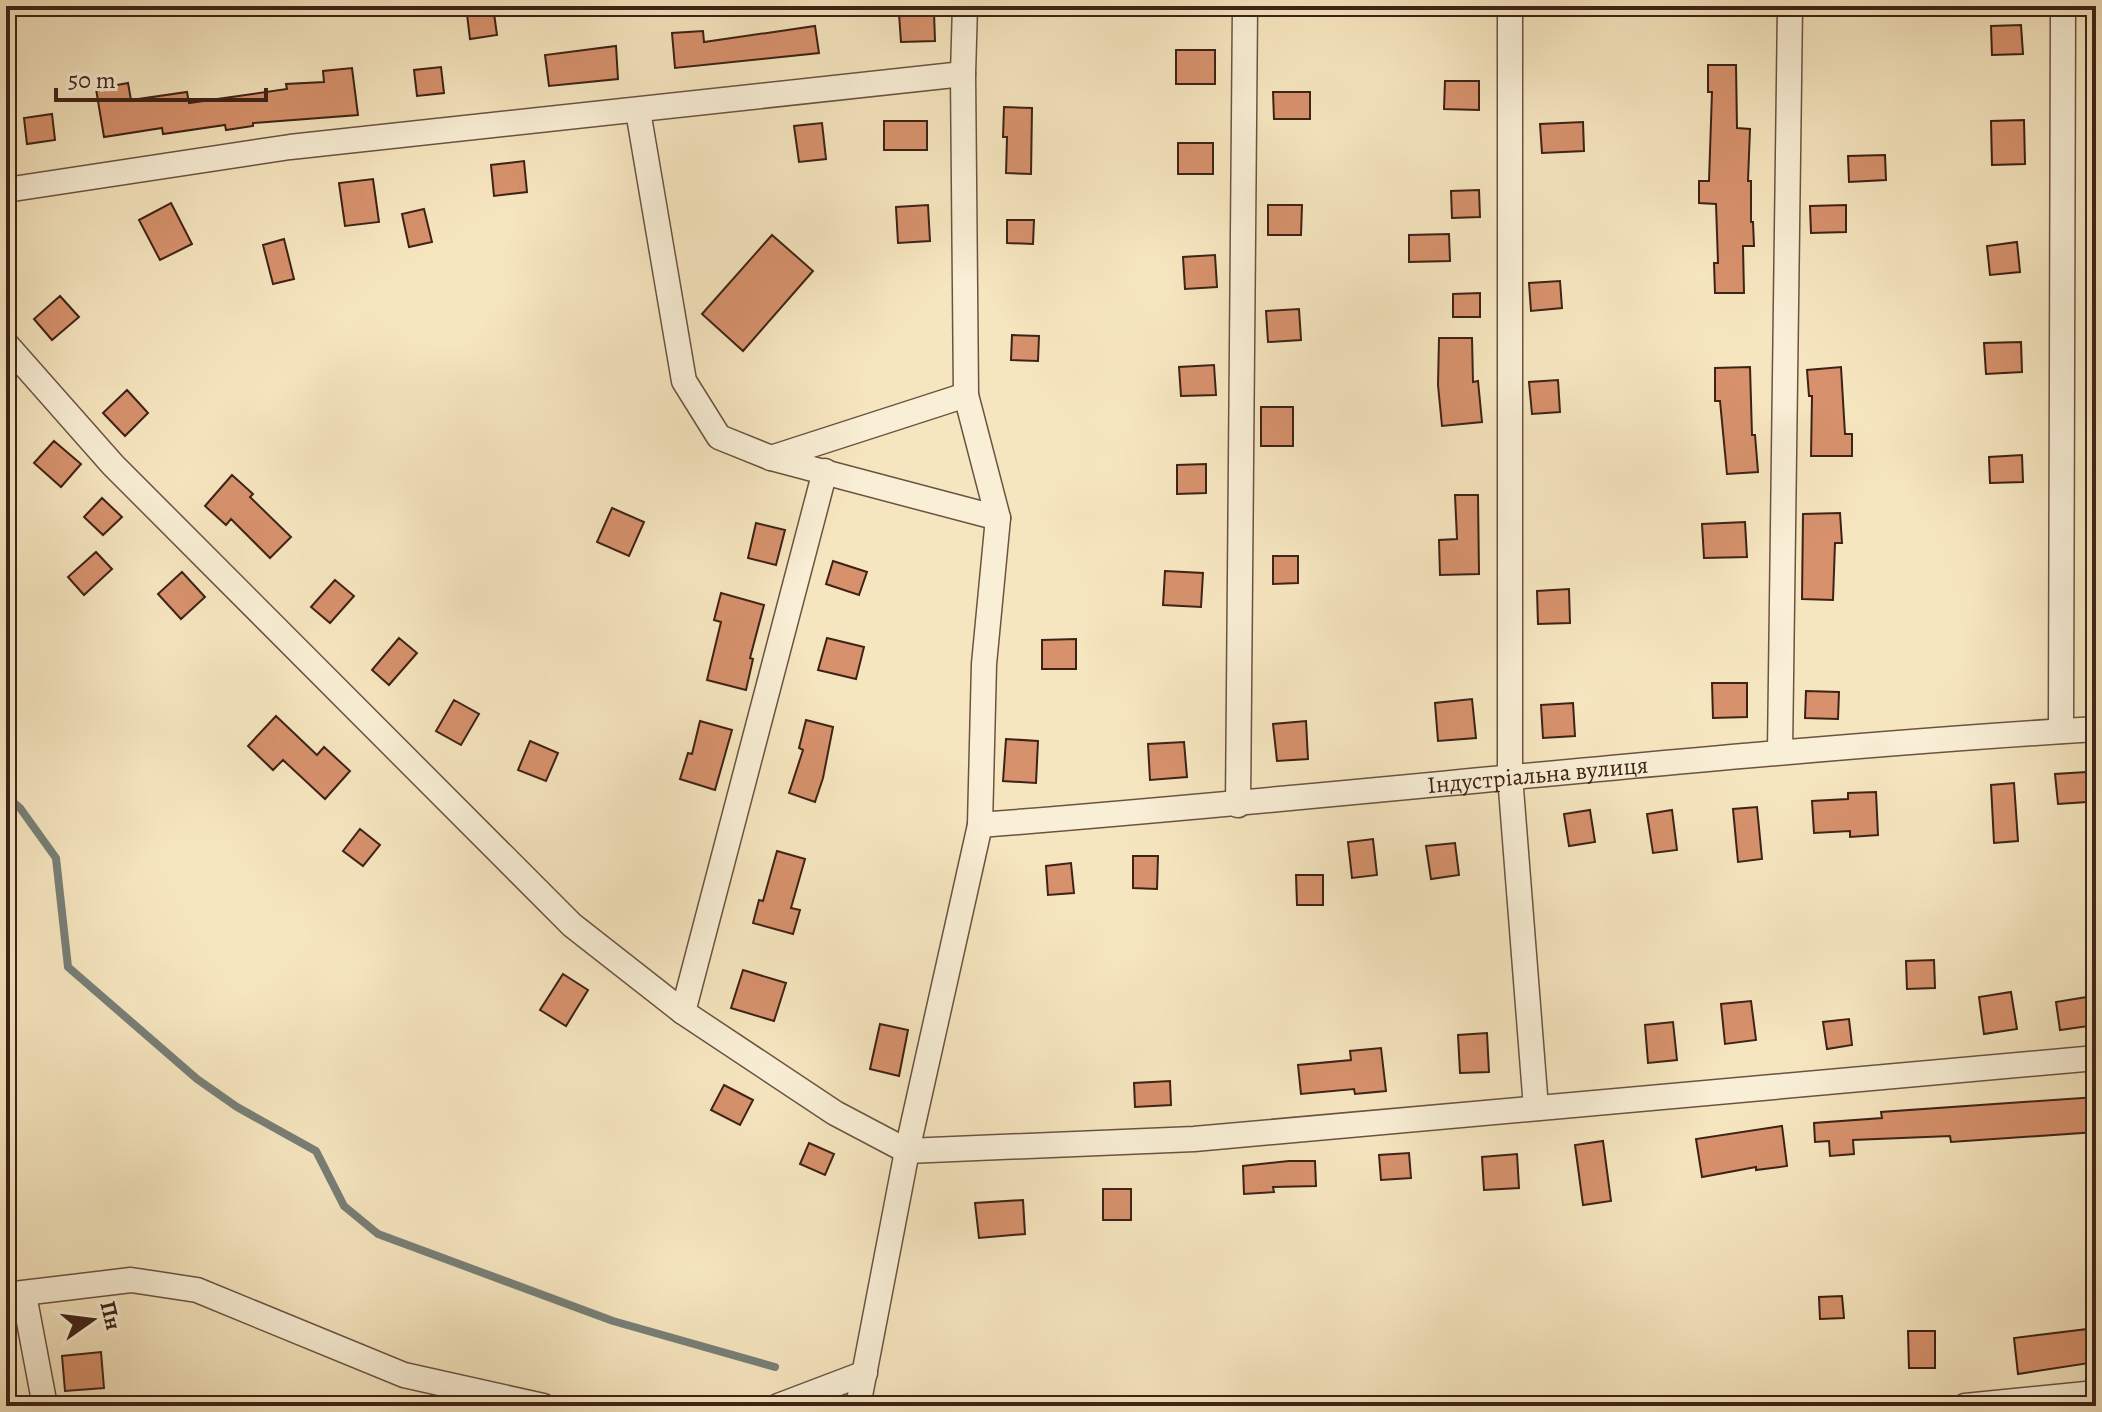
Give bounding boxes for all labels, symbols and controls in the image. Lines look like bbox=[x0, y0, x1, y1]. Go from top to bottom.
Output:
scale bar bbox=[56, 52, 266, 102]
text: 50 m bbox=[68, 64, 116, 96]
street label: Індустріальна вулиця bbox=[1426, 749, 1650, 801]
north arrow bbox=[52, 1280, 132, 1360]
text: Пн bbox=[92, 1298, 128, 1333]

